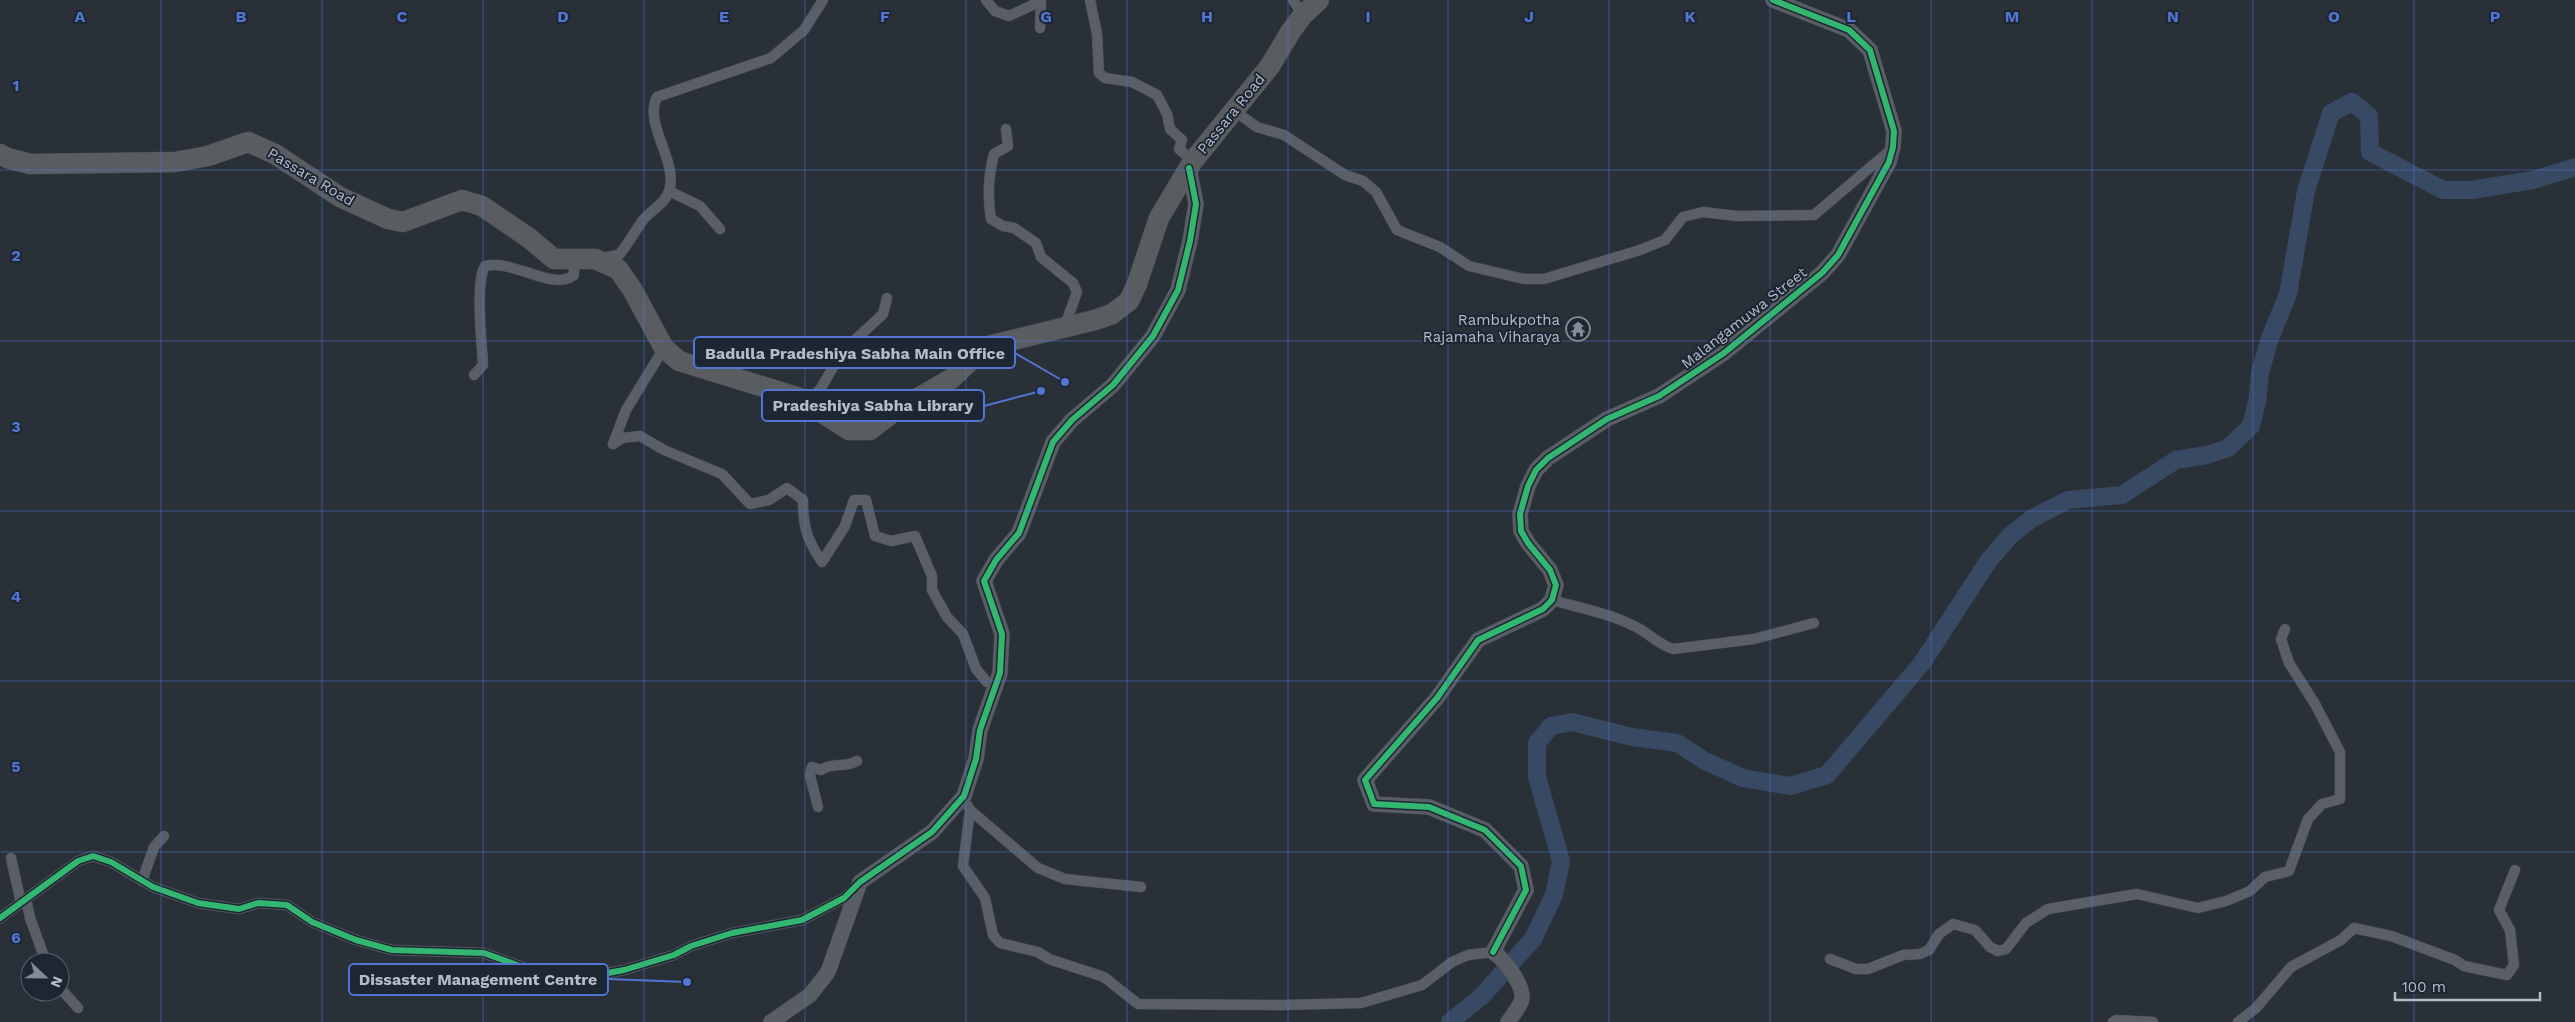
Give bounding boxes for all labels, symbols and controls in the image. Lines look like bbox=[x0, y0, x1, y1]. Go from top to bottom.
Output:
text: A bbox=[75, 7, 86, 26]
text: B bbox=[236, 7, 247, 26]
text: C bbox=[397, 7, 408, 26]
text: D bbox=[557, 7, 569, 26]
text: E bbox=[719, 7, 729, 26]
text: F bbox=[880, 7, 890, 26]
text: G bbox=[1040, 7, 1052, 26]
text: H bbox=[1201, 7, 1213, 26]
text: I bbox=[1365, 7, 1371, 26]
text: J bbox=[1524, 7, 1534, 26]
text: K bbox=[1684, 7, 1696, 26]
text: L bbox=[1846, 7, 1856, 26]
text: M bbox=[2005, 7, 2019, 26]
text: N bbox=[2167, 7, 2179, 26]
text: O bbox=[2328, 7, 2340, 26]
text: P bbox=[2490, 7, 2501, 26]
street label: Passara Road bbox=[1193, 70, 1269, 158]
text: 1 bbox=[13, 76, 19, 95]
street label: Passara Road bbox=[264, 144, 358, 210]
text: 2 bbox=[11, 246, 21, 265]
street label: Malangamuwa Street bbox=[1678, 263, 1811, 373]
place label: Rambukpotha Rajamaha Viharaya bbox=[1423, 311, 1561, 346]
temple icon: Rambukpotha Rajamaha Viharaya bbox=[1565, 316, 1591, 342]
callout: Badulla Pradeshiya Sabha Main Office bbox=[694, 337, 1015, 368]
text: Badulla Pradeshiya Sabha Main Office bbox=[705, 344, 1005, 363]
callout: Pradeshiya Sabha Library bbox=[762, 390, 984, 421]
text: Pradeshiya Sabha Library bbox=[772, 396, 975, 415]
text: 3 bbox=[11, 417, 21, 436]
text: 4 bbox=[11, 587, 21, 606]
text: 5 bbox=[11, 757, 21, 776]
text: 6 bbox=[11, 928, 21, 947]
north arrow bbox=[20, 952, 70, 1002]
callout: Dissaster Management Centre bbox=[349, 964, 608, 995]
text: Dissaster Management Centre bbox=[359, 970, 597, 989]
scale bar bbox=[2395, 970, 2540, 1002]
text: N bbox=[48, 974, 66, 990]
text: 100 m bbox=[2402, 978, 2446, 996]

